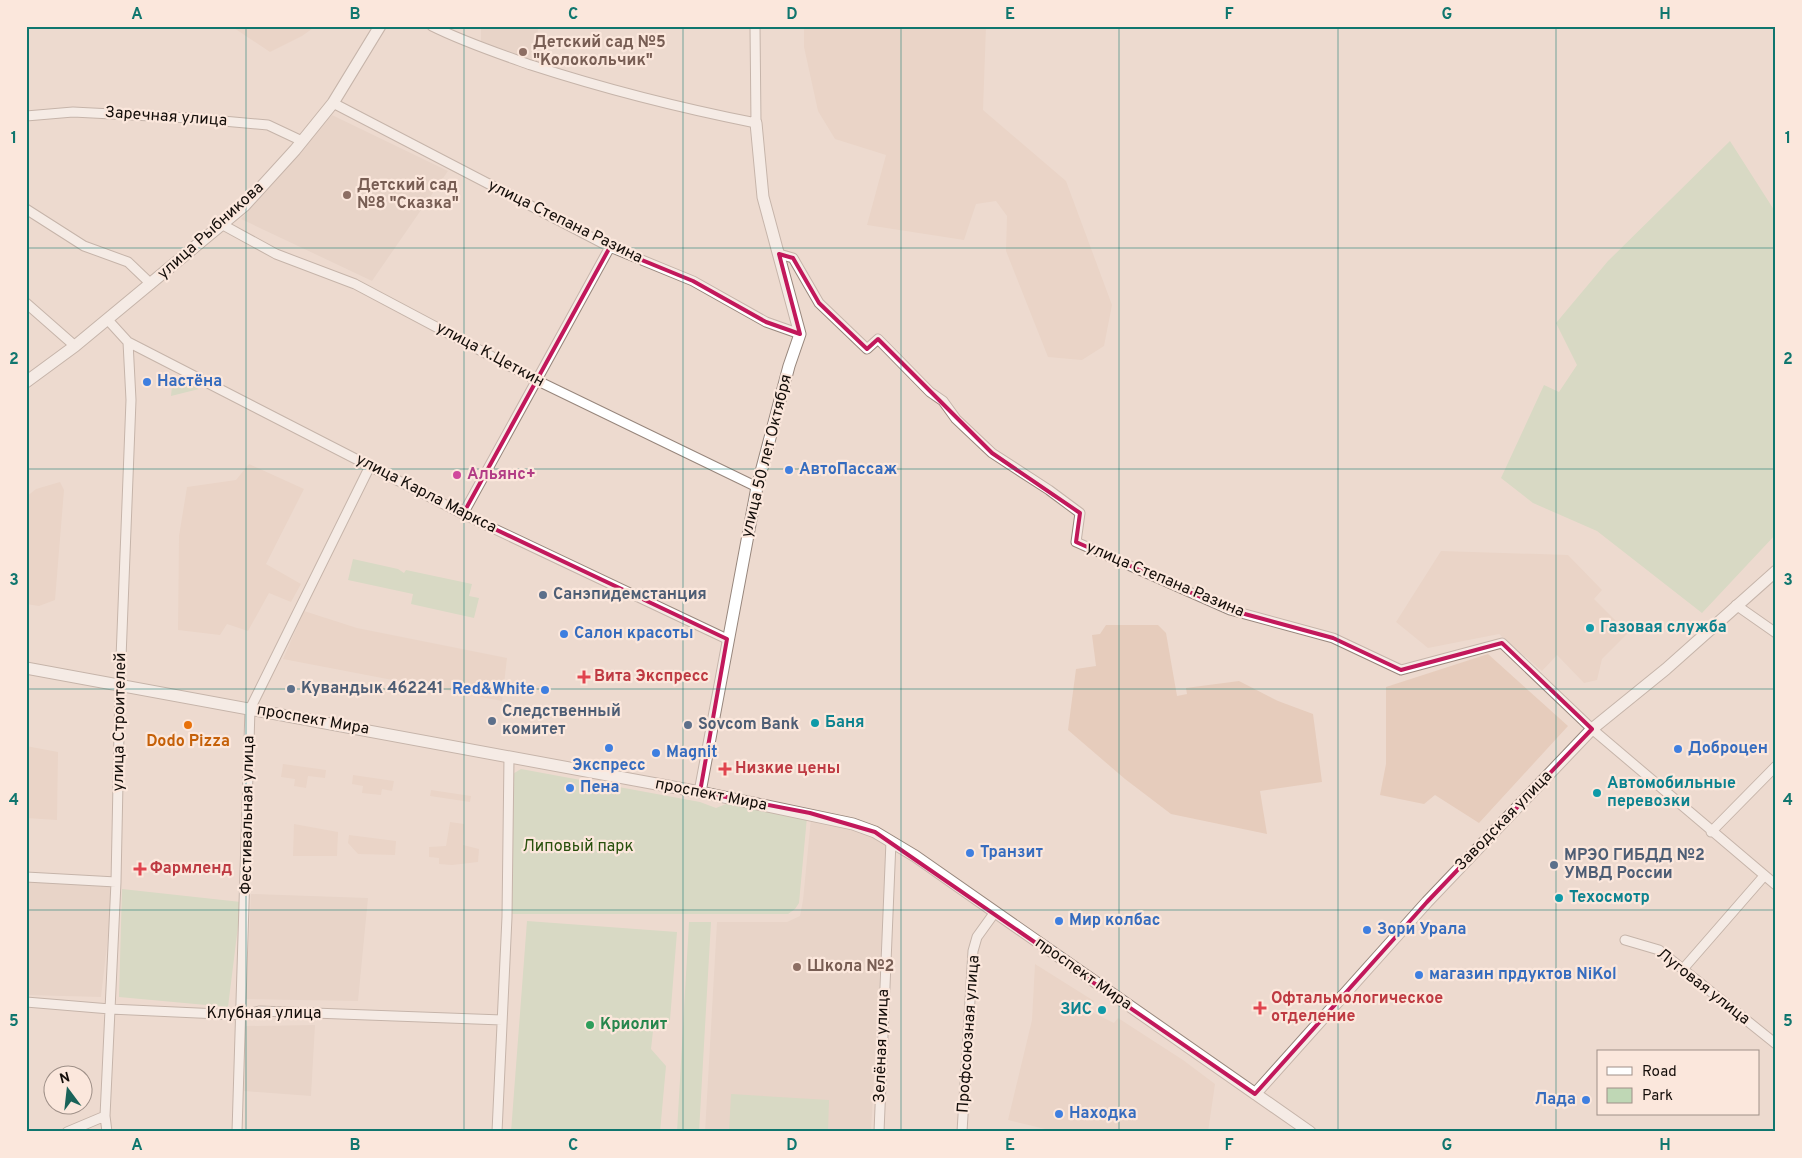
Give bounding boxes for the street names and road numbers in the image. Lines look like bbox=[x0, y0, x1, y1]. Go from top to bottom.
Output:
street label: Заречная улица bbox=[104, 103, 228, 131]
street label: улица Степана Разина bbox=[484, 176, 646, 268]
street label: улица Рыбникова bbox=[154, 178, 268, 284]
street label: улица К.Цеткин bbox=[432, 318, 548, 392]
street label: улица 50 лет Октября bbox=[737, 372, 797, 540]
street label: улица Карла Маркса bbox=[352, 450, 500, 538]
street label: улица Степана Разина bbox=[1083, 538, 1247, 622]
street label: улица Строителей bbox=[109, 652, 131, 792]
street label: проспект Мира bbox=[255, 700, 371, 740]
street label: Фестивальная улица bbox=[237, 735, 259, 895]
street label: Заводская улица bbox=[1451, 767, 1557, 875]
street label: проспект Мира bbox=[653, 774, 769, 816]
street label: проспект Мира bbox=[1031, 933, 1135, 1015]
street label: Луговая улица bbox=[1652, 944, 1754, 1030]
street label: Профсоюзная улица bbox=[954, 954, 984, 1114]
street label: Зелёная улица bbox=[870, 989, 894, 1103]
street label: Клубная улица bbox=[207, 1004, 321, 1024]

